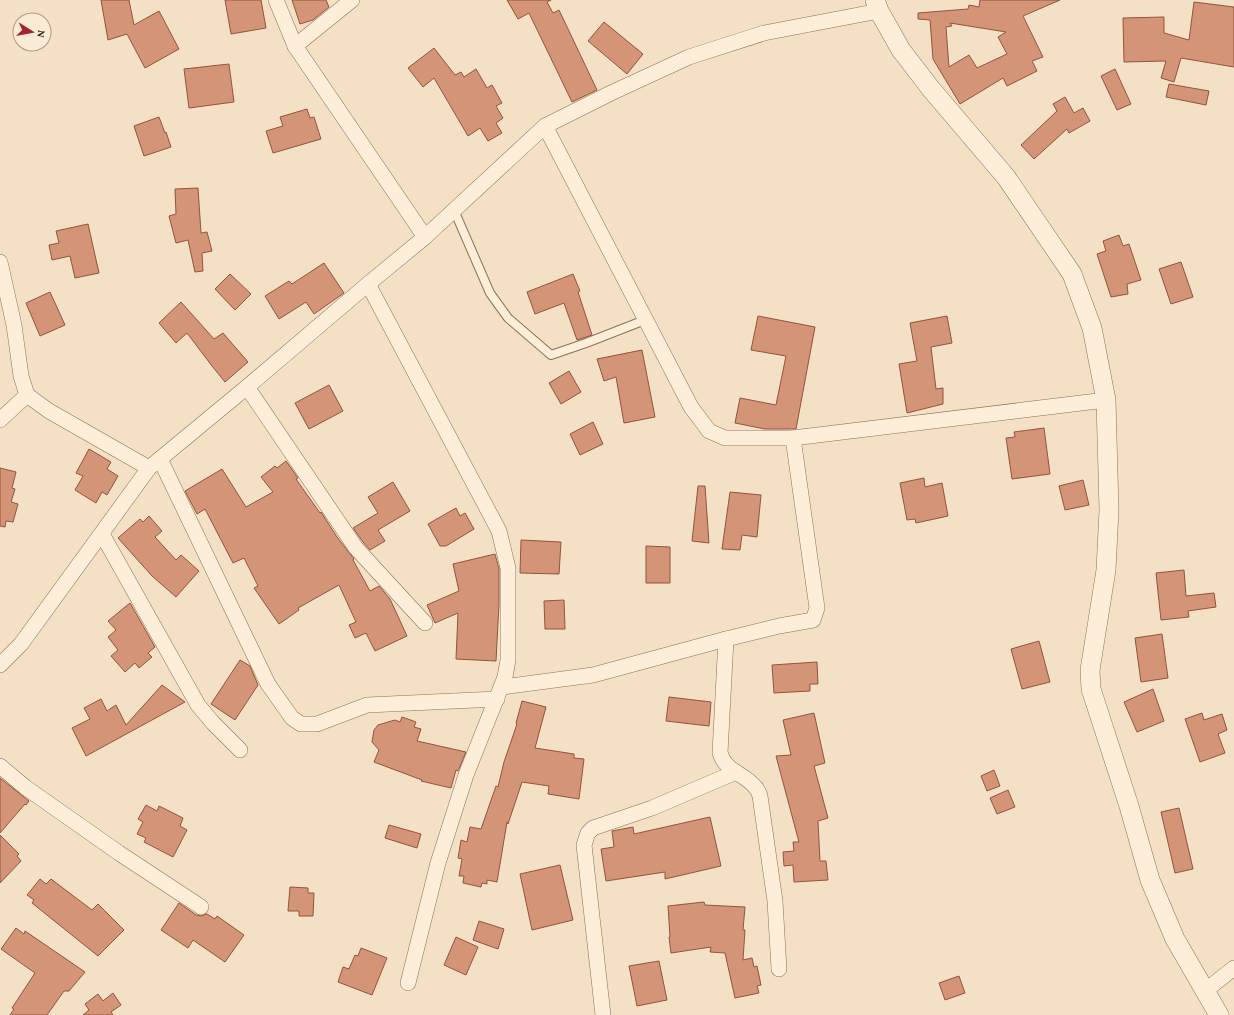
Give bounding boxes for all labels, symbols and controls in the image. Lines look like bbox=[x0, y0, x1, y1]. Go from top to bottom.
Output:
north arrow bbox=[12, 12, 52, 52]
text: N bbox=[35, 29, 48, 39]

